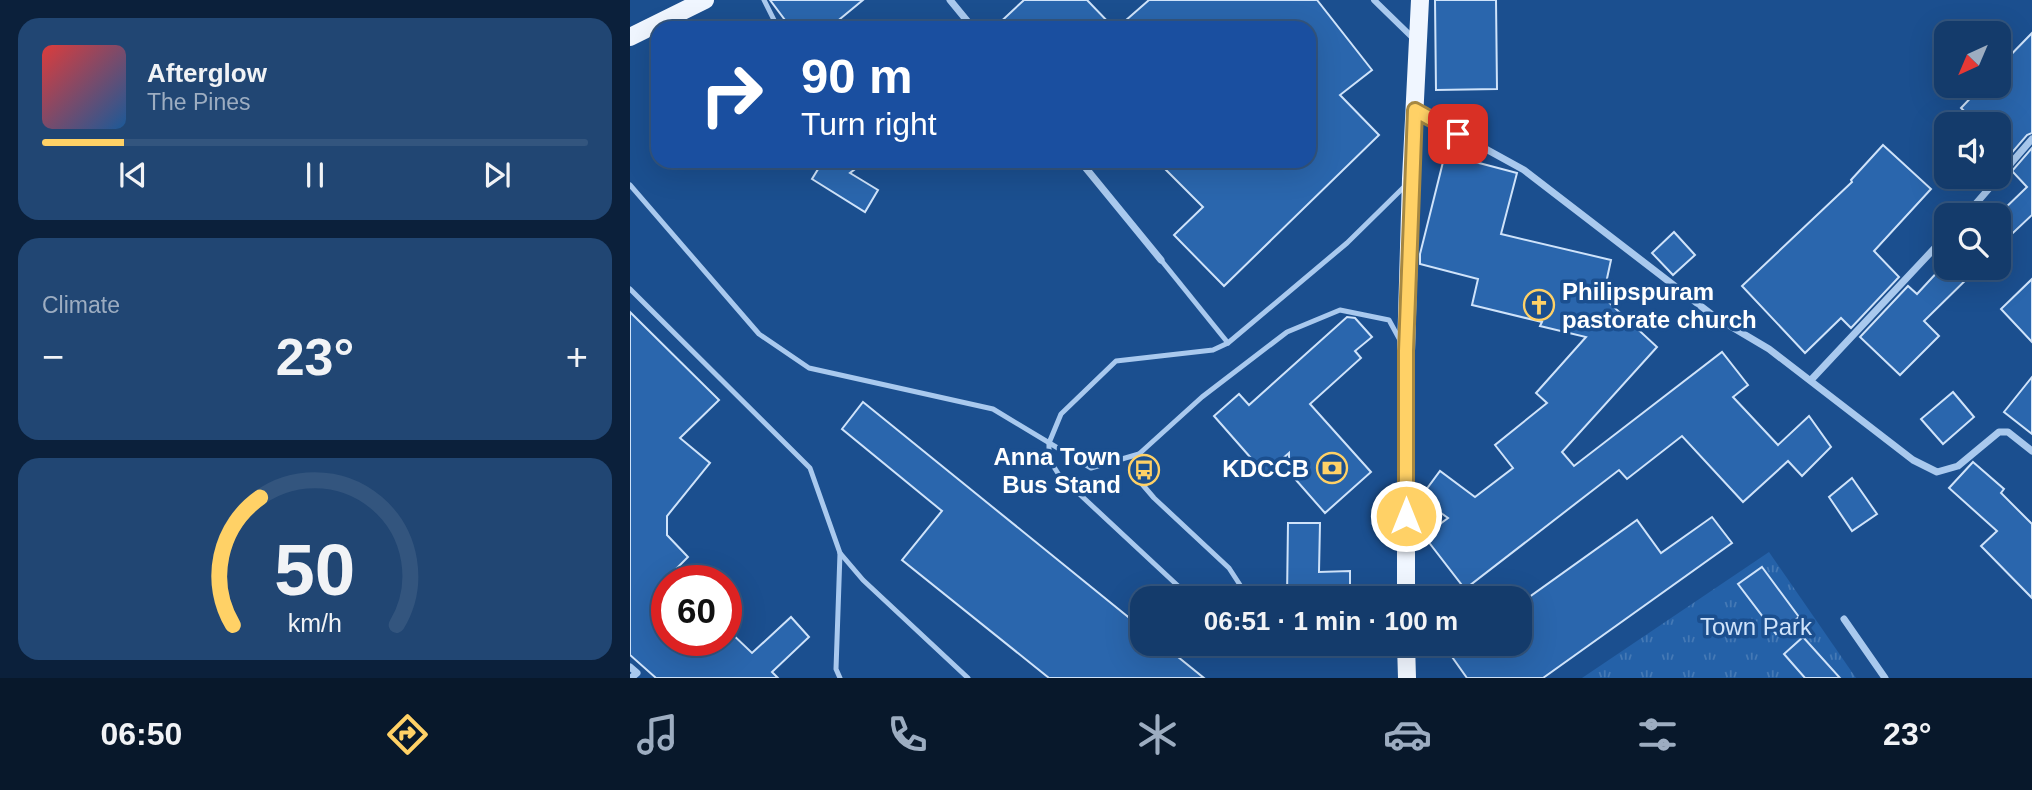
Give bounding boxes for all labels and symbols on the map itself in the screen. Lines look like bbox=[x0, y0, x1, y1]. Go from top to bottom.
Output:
north arrow bbox=[1934, 21, 2011, 98]
pin bbox=[1428, 104, 1488, 164]
place label: Philipspuram pastorate church bbox=[1562, 278, 1757, 333]
church icon: Philipspuram pastorate church bbox=[1522, 288, 1556, 322]
place label: Anna Town Bus Stand bbox=[993, 443, 1121, 498]
bank icon: KDCCB bbox=[1315, 451, 1349, 485]
bus stop icon: Anna Town Bus Stand bbox=[1127, 453, 1161, 487]
place label: KDCCB bbox=[1222, 455, 1309, 482]
position arrow bbox=[1369, 479, 1443, 553]
speed limit sign: 60 bbox=[651, 565, 742, 656]
park label: Town Park bbox=[1700, 613, 1813, 640]

